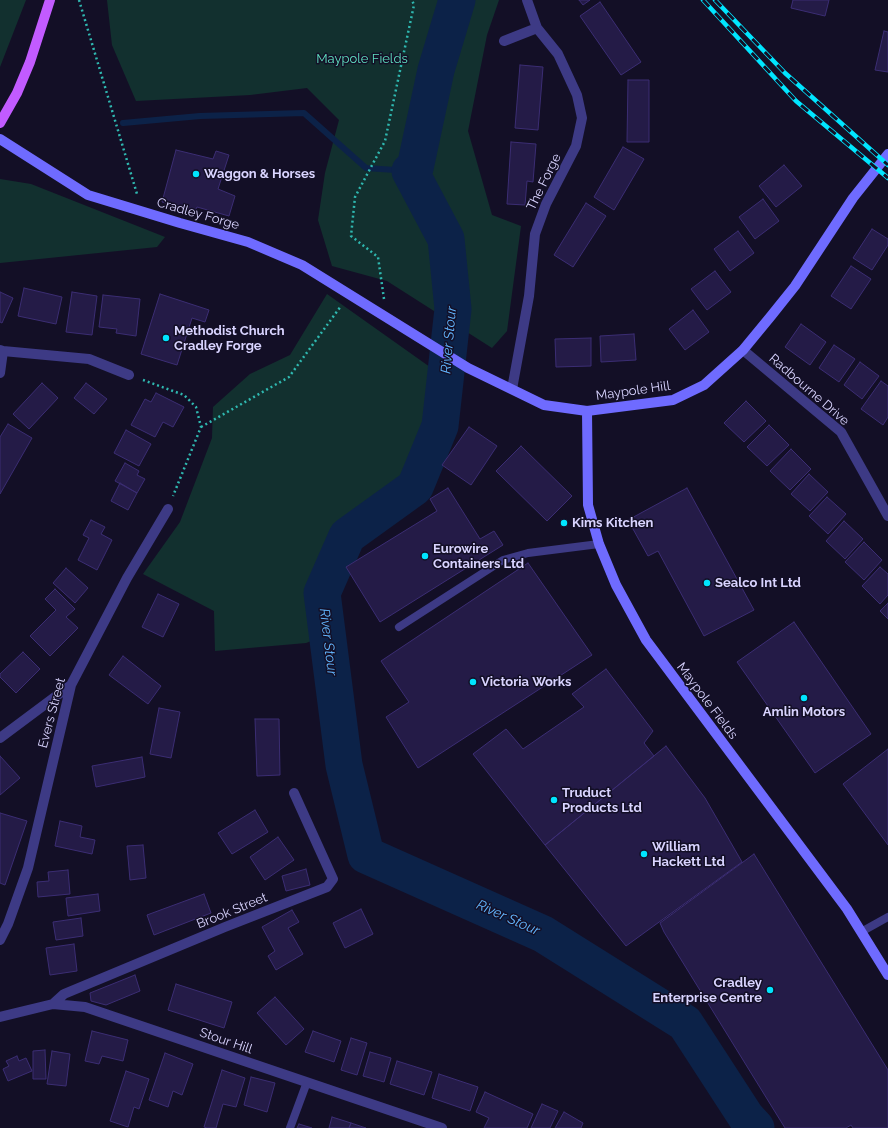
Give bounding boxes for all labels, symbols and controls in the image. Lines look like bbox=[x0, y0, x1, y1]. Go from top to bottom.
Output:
park label: Maypole Fields bbox=[316, 51, 408, 67]
street label: The Forge bbox=[524, 151, 564, 213]
place label: Waggon & Horses bbox=[204, 166, 315, 182]
marker: Waggon & Horses bbox=[191, 169, 201, 179]
street label: Cradley Forge bbox=[155, 195, 241, 233]
water label: River Stour bbox=[438, 306, 460, 374]
place label: Methodist Church Cradley Forge bbox=[174, 323, 285, 354]
marker: Methodist Church Cradley Forge bbox=[161, 333, 171, 343]
street label: Radbourne Drive bbox=[766, 351, 852, 429]
street label: Maypole Hill bbox=[595, 378, 671, 404]
place label: Kims Kitchen bbox=[572, 515, 653, 531]
marker: Kims Kitchen bbox=[559, 518, 569, 528]
place label: Eurowire Containers Ltd bbox=[433, 541, 524, 572]
marker: Eurowire Containers Ltd bbox=[420, 551, 430, 561]
place label: Sealco Int Ltd bbox=[715, 575, 801, 591]
marker: Sealco Int Ltd bbox=[702, 578, 712, 588]
water label: River Stour bbox=[316, 607, 340, 677]
street label: Maypole Fields bbox=[673, 660, 741, 742]
place label: Victoria Works bbox=[481, 674, 571, 690]
street label: Evers Street bbox=[35, 676, 69, 750]
marker: Victoria Works bbox=[468, 677, 478, 687]
marker: Amlin Motors bbox=[799, 693, 809, 703]
place label: Amlin Motors bbox=[763, 704, 845, 720]
place label: Truduct Products Ltd bbox=[562, 785, 642, 816]
marker: Truduct Products Ltd bbox=[549, 795, 559, 805]
place label: William Hackett Ltd bbox=[652, 839, 725, 870]
marker: William Hackett Ltd bbox=[639, 849, 649, 859]
street label: Brook Street bbox=[194, 890, 270, 932]
water label: River Stour bbox=[474, 897, 542, 939]
place label: Cradley Enterprise Centre bbox=[653, 975, 762, 1006]
marker: Cradley Enterprise Centre bbox=[765, 985, 775, 995]
street label: Stour Hill bbox=[198, 1025, 254, 1057]

